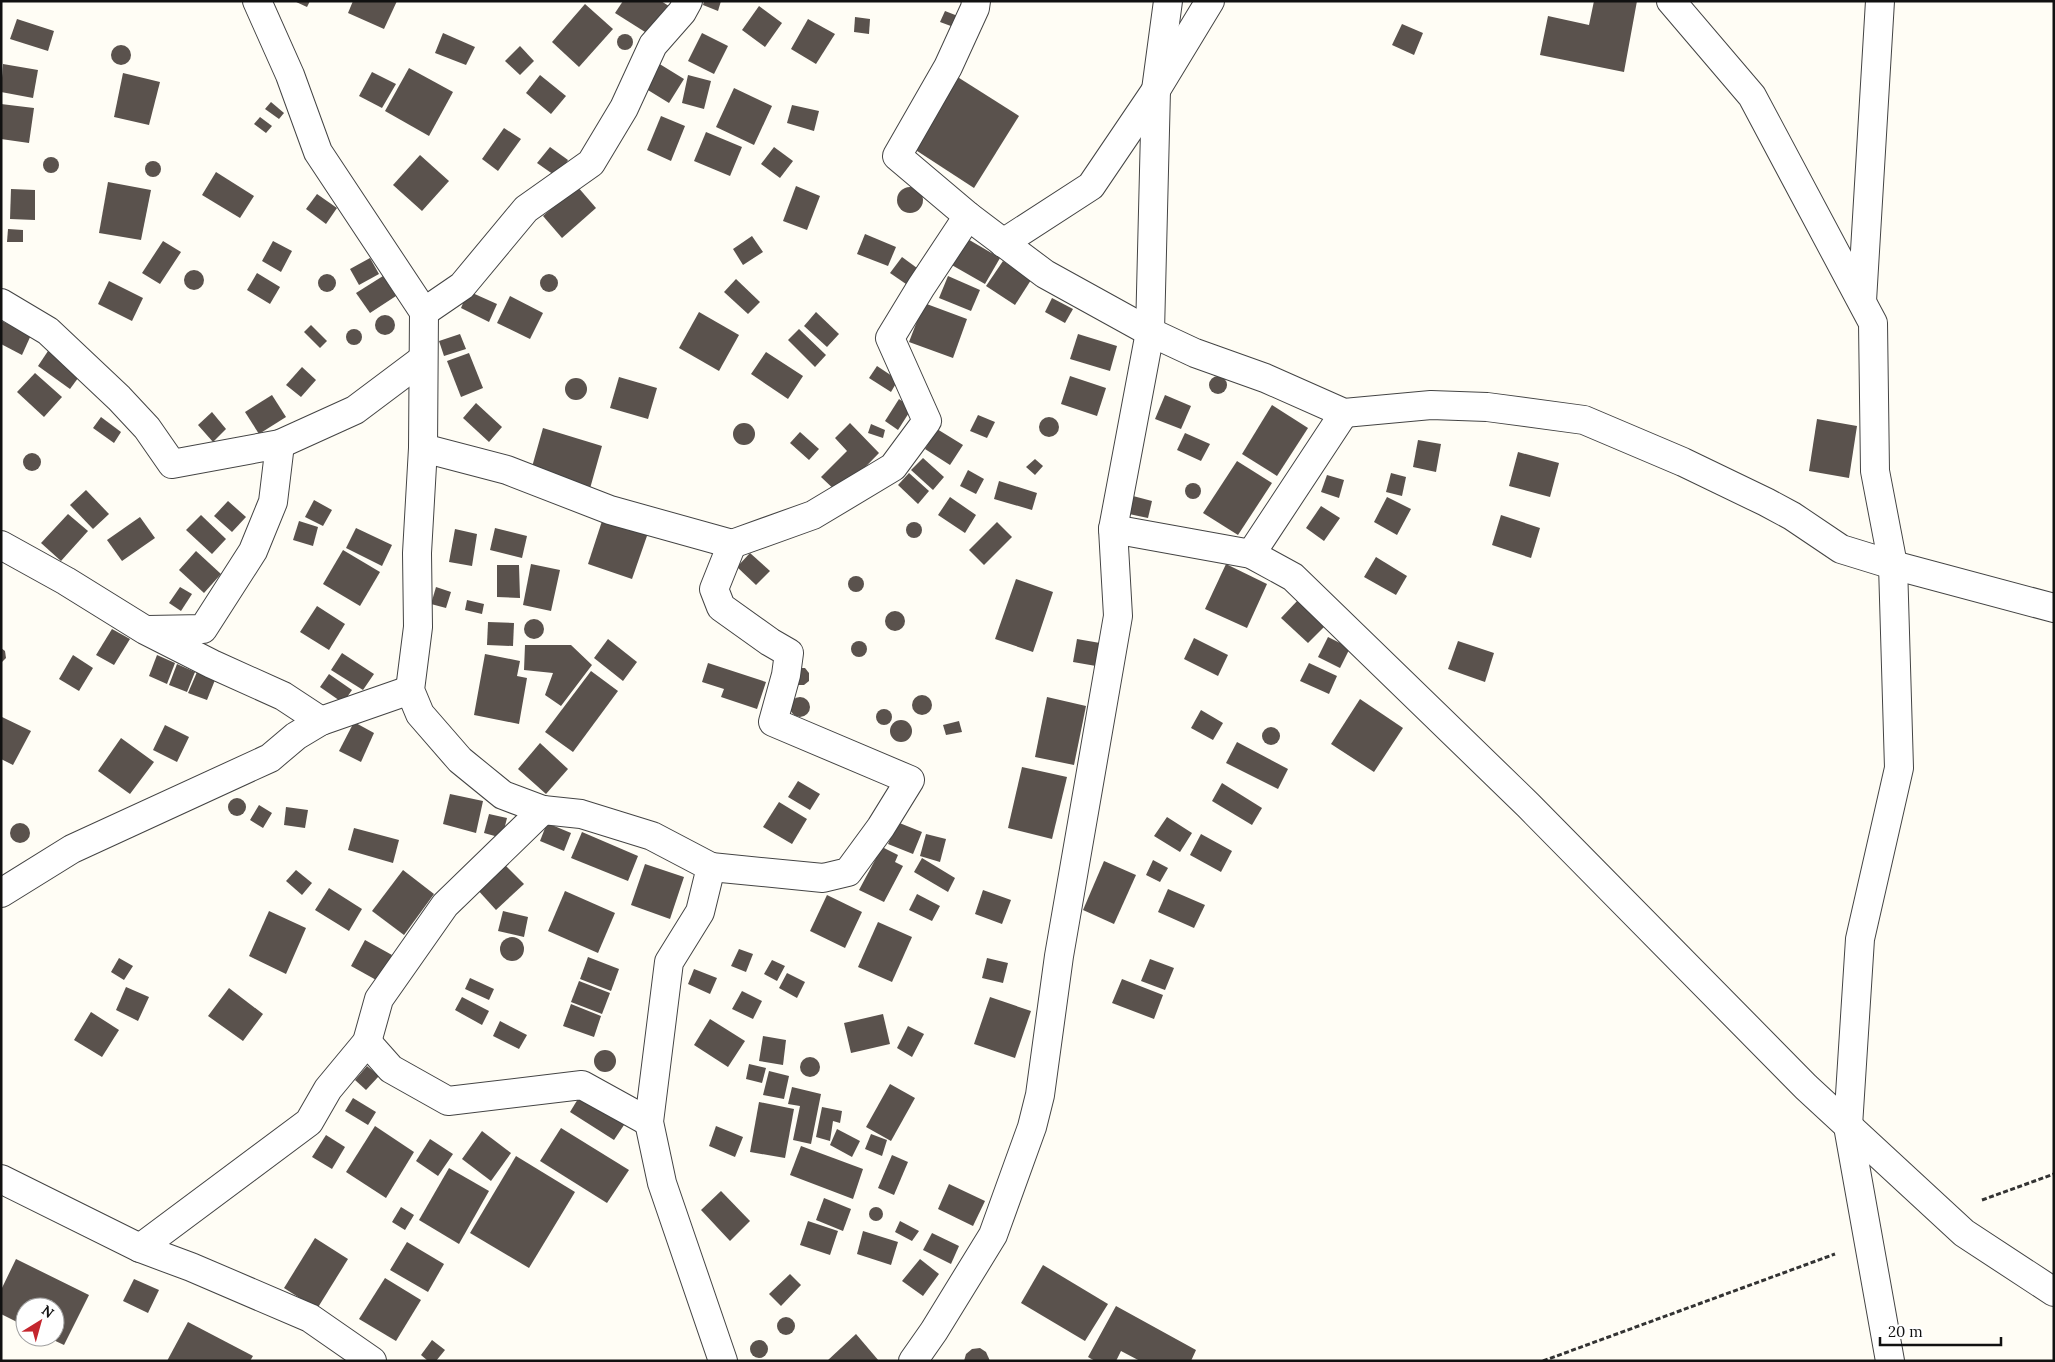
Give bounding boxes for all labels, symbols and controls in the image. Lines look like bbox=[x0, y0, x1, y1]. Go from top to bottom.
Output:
north arrow bbox=[15, 1297, 65, 1347]
text: N bbox=[38, 1301, 58, 1322]
scale bar bbox=[1880, 1314, 2001, 1346]
text: 20 m bbox=[1888, 1322, 1923, 1341]

